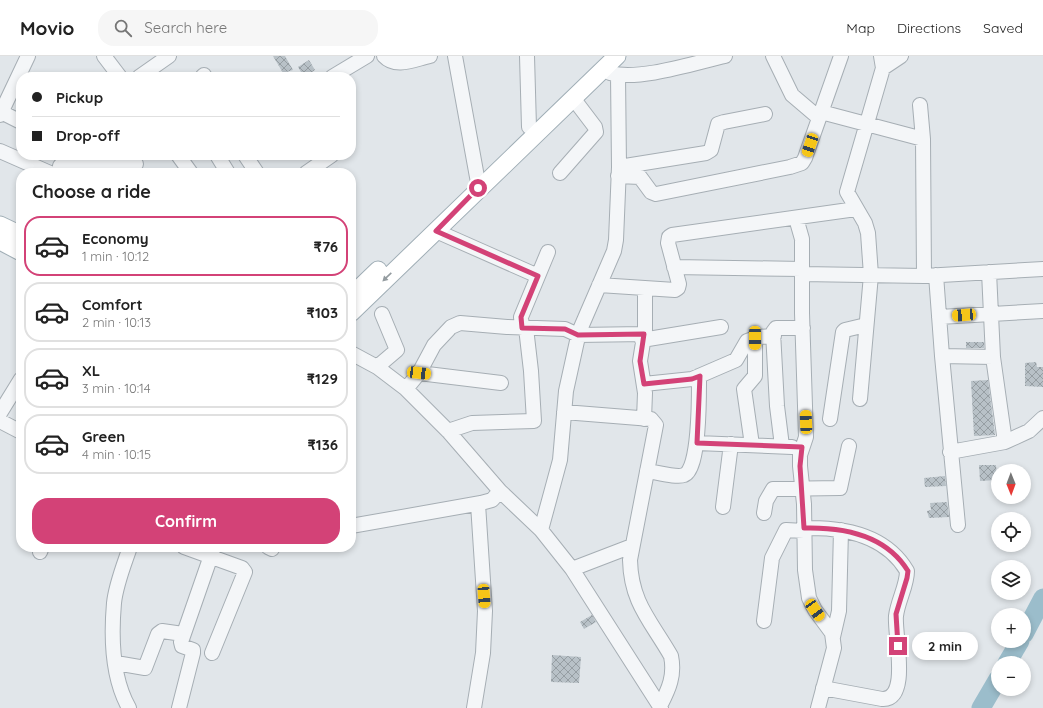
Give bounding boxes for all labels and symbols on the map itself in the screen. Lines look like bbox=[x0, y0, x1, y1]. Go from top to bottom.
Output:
car bbox=[800, 132, 820, 158]
route start bbox=[469, 179, 487, 197]
one-way arrow bbox=[382, 273, 392, 282]
car bbox=[952, 308, 976, 322]
car bbox=[749, 326, 761, 350]
car bbox=[406, 366, 432, 380]
car bbox=[800, 410, 812, 434]
north arrow bbox=[991, 464, 1031, 504]
car bbox=[477, 584, 491, 608]
car bbox=[803, 597, 827, 623]
callout: 2 min bbox=[912, 632, 978, 660]
route end bbox=[889, 637, 907, 655]

